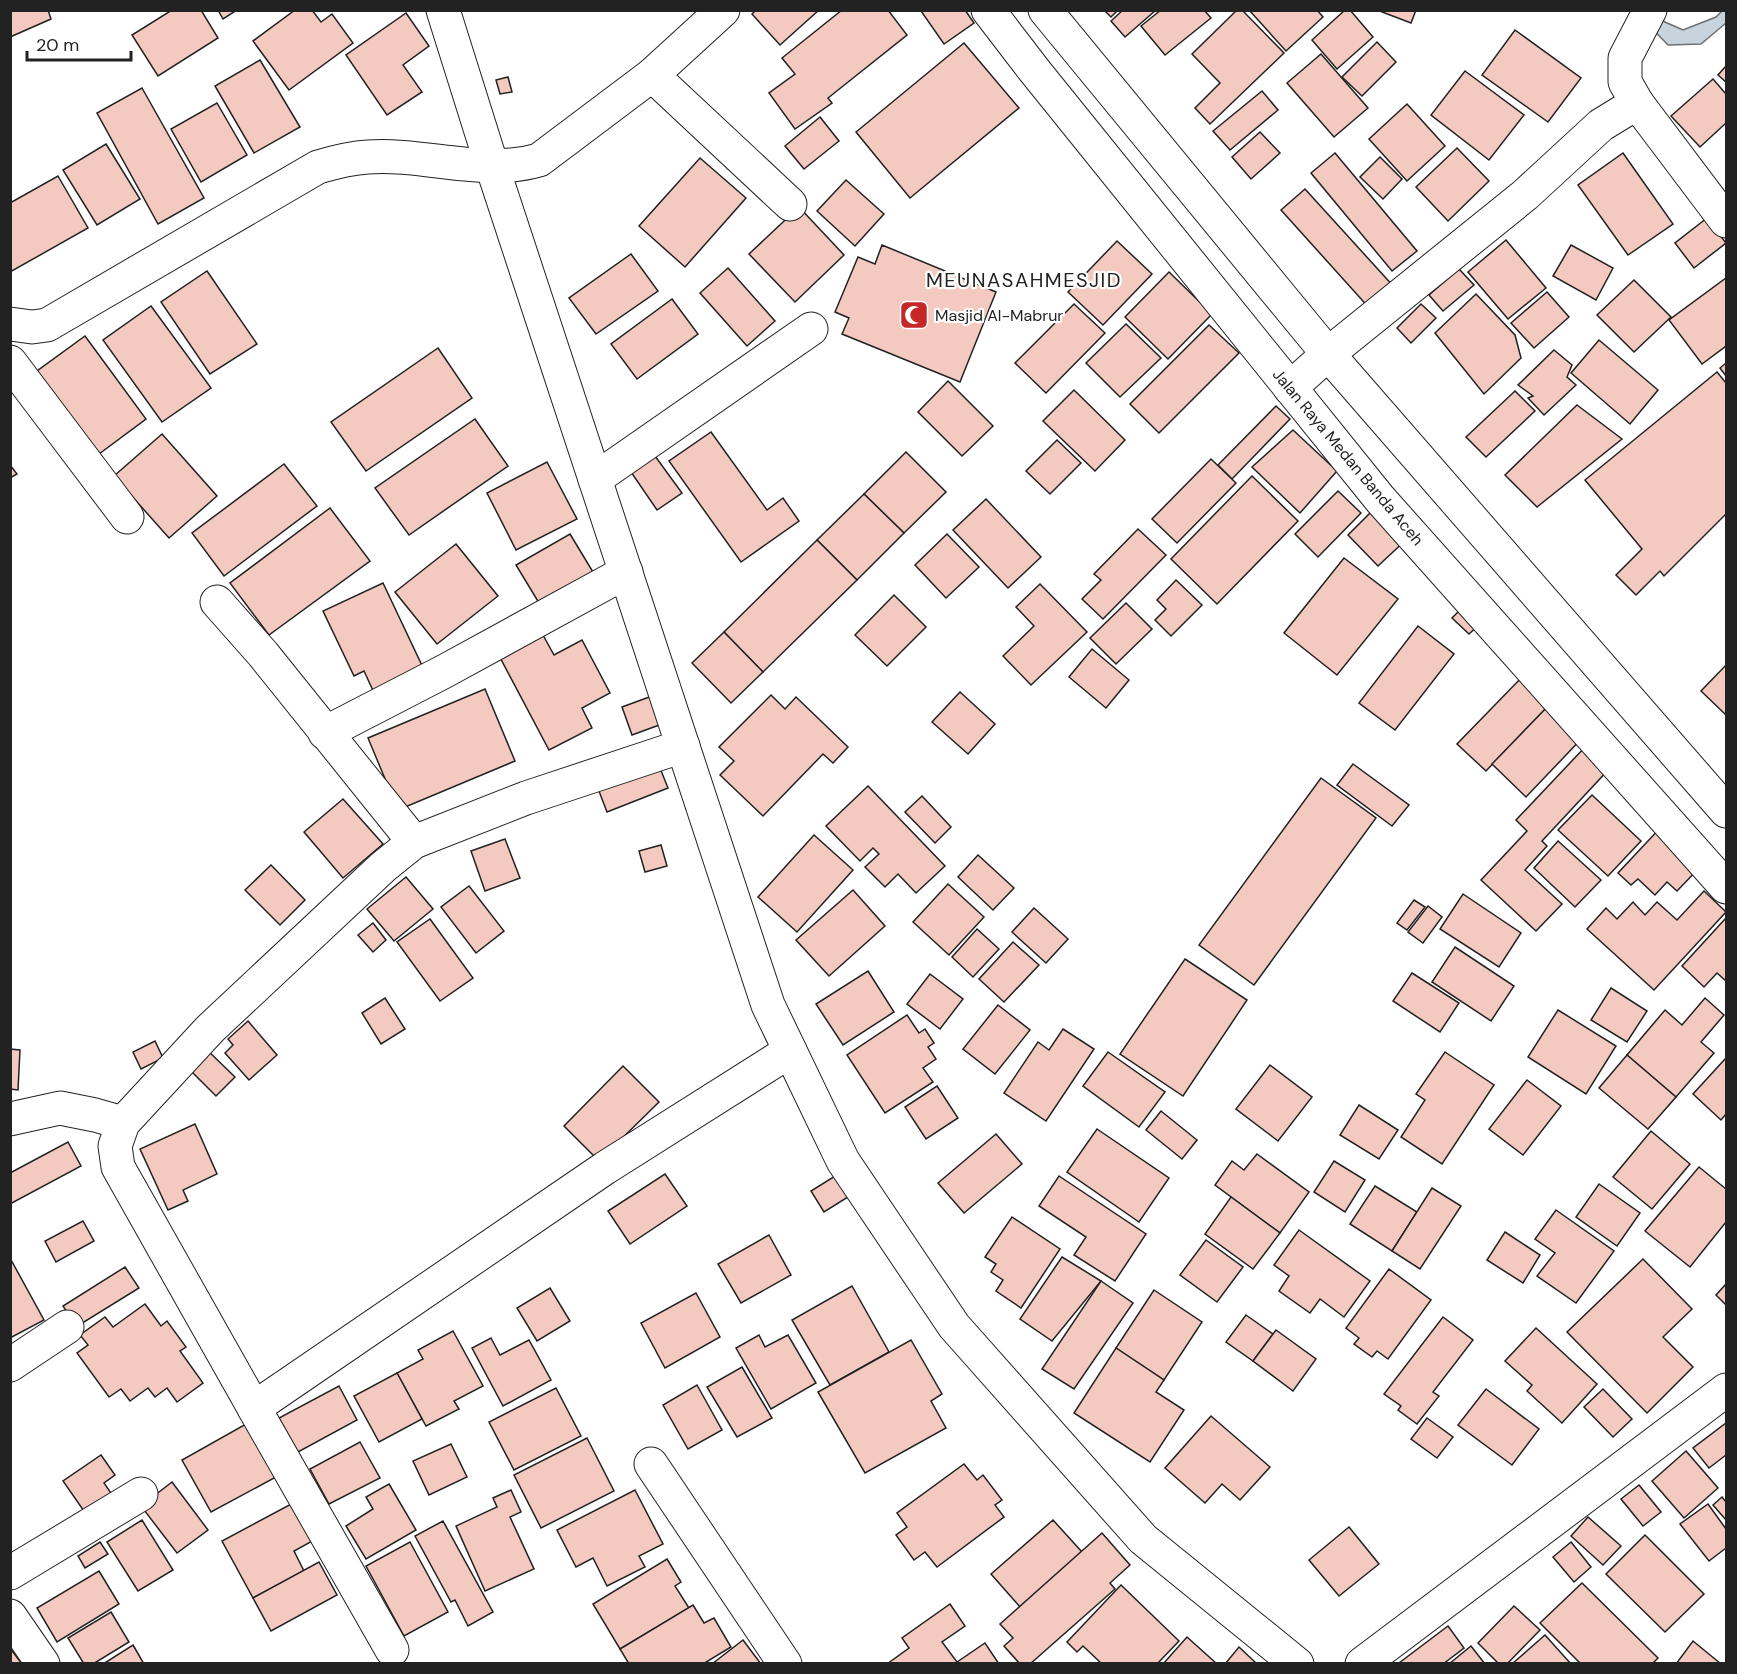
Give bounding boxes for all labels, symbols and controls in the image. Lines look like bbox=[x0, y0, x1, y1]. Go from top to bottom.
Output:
scale bar bbox=[27, 24, 130, 62]
text: 20 m bbox=[36, 33, 79, 57]
district label: MEUNASAHMESJID bbox=[926, 267, 1122, 293]
mosque icon: Masjid Al-Mabrur bbox=[898, 299, 930, 331]
place label: Masjid Al-Mabrur bbox=[935, 305, 1063, 326]
street label: Jalan Raya Medan Banda Aceh bbox=[1268, 364, 1428, 550]

